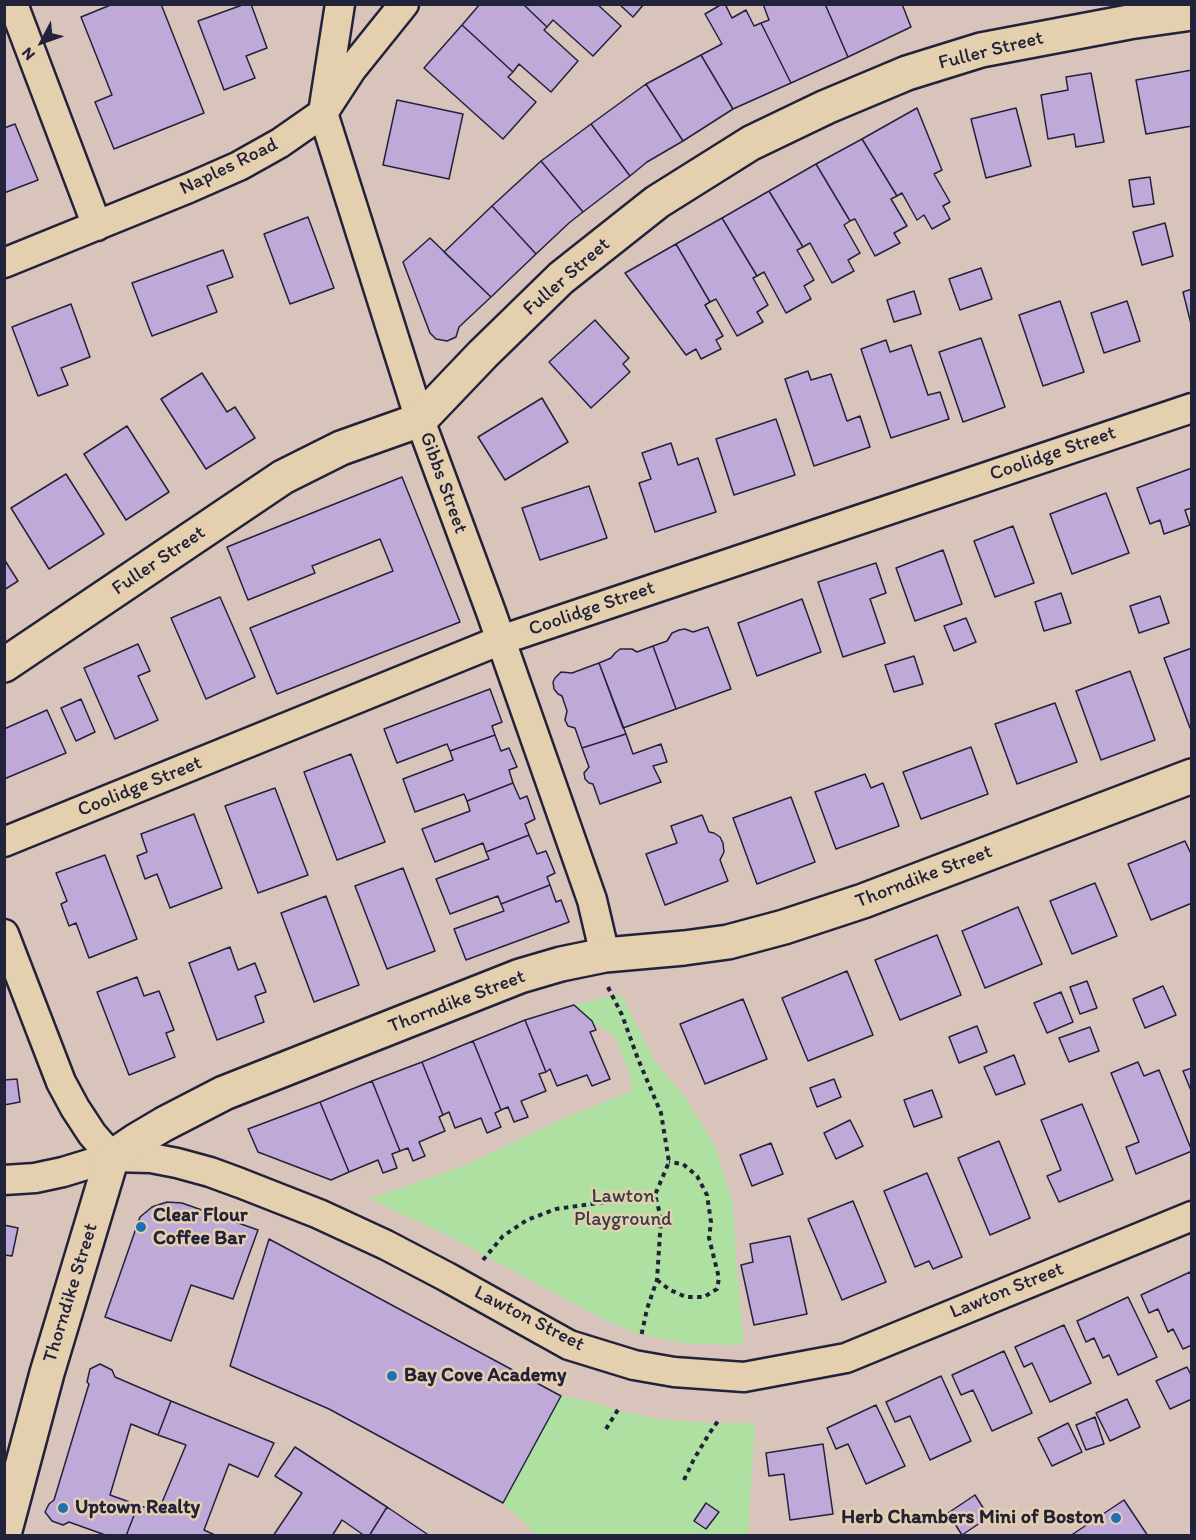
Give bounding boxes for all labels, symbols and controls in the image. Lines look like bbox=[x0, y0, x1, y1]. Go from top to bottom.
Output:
north arrow bbox=[12, 12, 72, 72]
street label: Fuller Street bbox=[936, 26, 1046, 76]
text: N bbox=[17, 44, 39, 64]
street label: Naples Road bbox=[176, 133, 282, 201]
street label: Fuller Street bbox=[519, 233, 615, 321]
street label: Coolidge Street bbox=[987, 421, 1119, 487]
street label: Gibbs Street bbox=[414, 429, 472, 537]
street label: Fuller Street bbox=[108, 521, 210, 601]
street label: Coolidge Street bbox=[526, 576, 658, 642]
street label: Coolidge Street bbox=[74, 751, 206, 823]
street label: Thorndike Street bbox=[852, 840, 996, 914]
street label: Thorndike Street bbox=[385, 965, 529, 1039]
park label: Lawton Playground bbox=[574, 1185, 672, 1232]
place label: Clear Flour Coffee Bar bbox=[153, 1204, 248, 1251]
street label: Thorndike Street bbox=[38, 1220, 104, 1366]
marker: Clear Flour Coffee Bar bbox=[134, 1220, 148, 1234]
street label: Lawton Street bbox=[947, 1257, 1067, 1325]
street label: Lawton Street bbox=[470, 1281, 588, 1357]
place label: Bay Cove Academy bbox=[404, 1364, 566, 1388]
marker: Bay Cove Academy bbox=[385, 1369, 399, 1383]
place label: Uptown Realty bbox=[75, 1496, 200, 1520]
marker: Uptown Realty bbox=[56, 1501, 70, 1515]
place label: Herb Chambers Mini of Boston bbox=[841, 1506, 1104, 1530]
marker: Herb Chambers Mini of Boston bbox=[1109, 1511, 1123, 1525]

